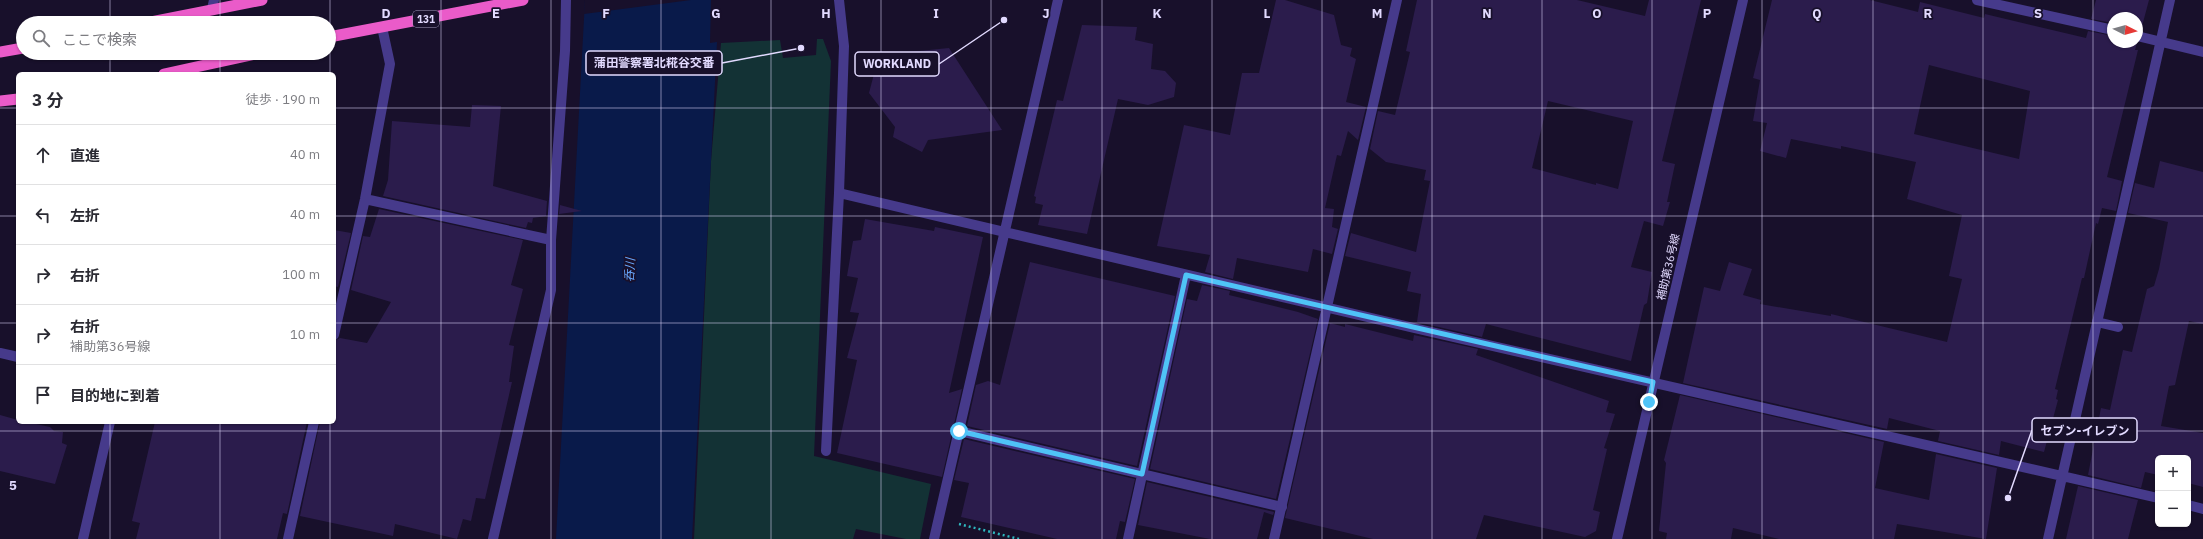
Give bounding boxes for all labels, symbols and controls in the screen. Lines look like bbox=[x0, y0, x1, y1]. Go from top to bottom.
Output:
text: D bbox=[381, 5, 391, 22]
text: E bbox=[492, 5, 500, 22]
text: F bbox=[602, 5, 610, 22]
text: G bbox=[711, 5, 721, 22]
text: H bbox=[821, 5, 831, 22]
text: I bbox=[933, 5, 939, 22]
text: J bbox=[1042, 5, 1050, 22]
text: K bbox=[1152, 5, 1162, 22]
text: L bbox=[1264, 5, 1271, 22]
text: M bbox=[1372, 5, 1382, 22]
text: N bbox=[1482, 5, 1492, 22]
text: O bbox=[1592, 5, 1602, 22]
text: P bbox=[1703, 5, 1712, 22]
text: Q bbox=[1812, 5, 1822, 22]
text: R bbox=[1924, 5, 1933, 22]
text: S bbox=[2034, 5, 2042, 22]
road number: 131 bbox=[413, 11, 439, 27]
north arrow bbox=[2107, 12, 2143, 48]
search box bbox=[16, 16, 336, 60]
icon: search bbox=[30, 27, 52, 49]
text: ここで検索 bbox=[62, 30, 137, 49]
callout: 蒲田警察署北糀谷交番 bbox=[586, 51, 722, 75]
callout: WORKLAND bbox=[855, 52, 939, 76]
text: 蒲田警察署北糀谷交番 bbox=[594, 55, 715, 70]
text: WORKLAND bbox=[863, 56, 931, 71]
text: 3 分 bbox=[32, 89, 63, 111]
text: 徒歩 · 190 m bbox=[246, 91, 320, 108]
icon: ahead bbox=[32, 144, 54, 166]
text: 直進 bbox=[70, 146, 100, 165]
text: 40 m bbox=[290, 146, 320, 163]
icon: left bbox=[32, 204, 54, 226]
text: 左折 bbox=[70, 206, 100, 225]
text: 40 m bbox=[290, 206, 320, 223]
street label: 補助第36号線 bbox=[1654, 232, 1682, 302]
water label: 呑川 bbox=[621, 256, 638, 282]
icon: right bbox=[32, 264, 54, 286]
text: 右折 bbox=[70, 266, 100, 285]
text: 100 m bbox=[282, 266, 320, 283]
text: 右折 bbox=[70, 317, 100, 336]
icon: right bbox=[32, 324, 54, 346]
text: 10 m bbox=[290, 326, 320, 343]
text: 補助第36号線 bbox=[70, 338, 151, 355]
icon: arrive bbox=[32, 384, 54, 406]
text: 目的地に到着 bbox=[70, 386, 160, 405]
route end bbox=[1640, 393, 1658, 411]
callout: セブン-イレブン bbox=[2032, 418, 2137, 442]
route start bbox=[950, 422, 968, 440]
text: セブン-イレブン bbox=[2041, 423, 2129, 438]
map controls bbox=[2155, 455, 2191, 527]
button: + bbox=[2155, 455, 2191, 491]
text: 5 bbox=[9, 477, 17, 494]
button: − bbox=[2155, 491, 2191, 527]

